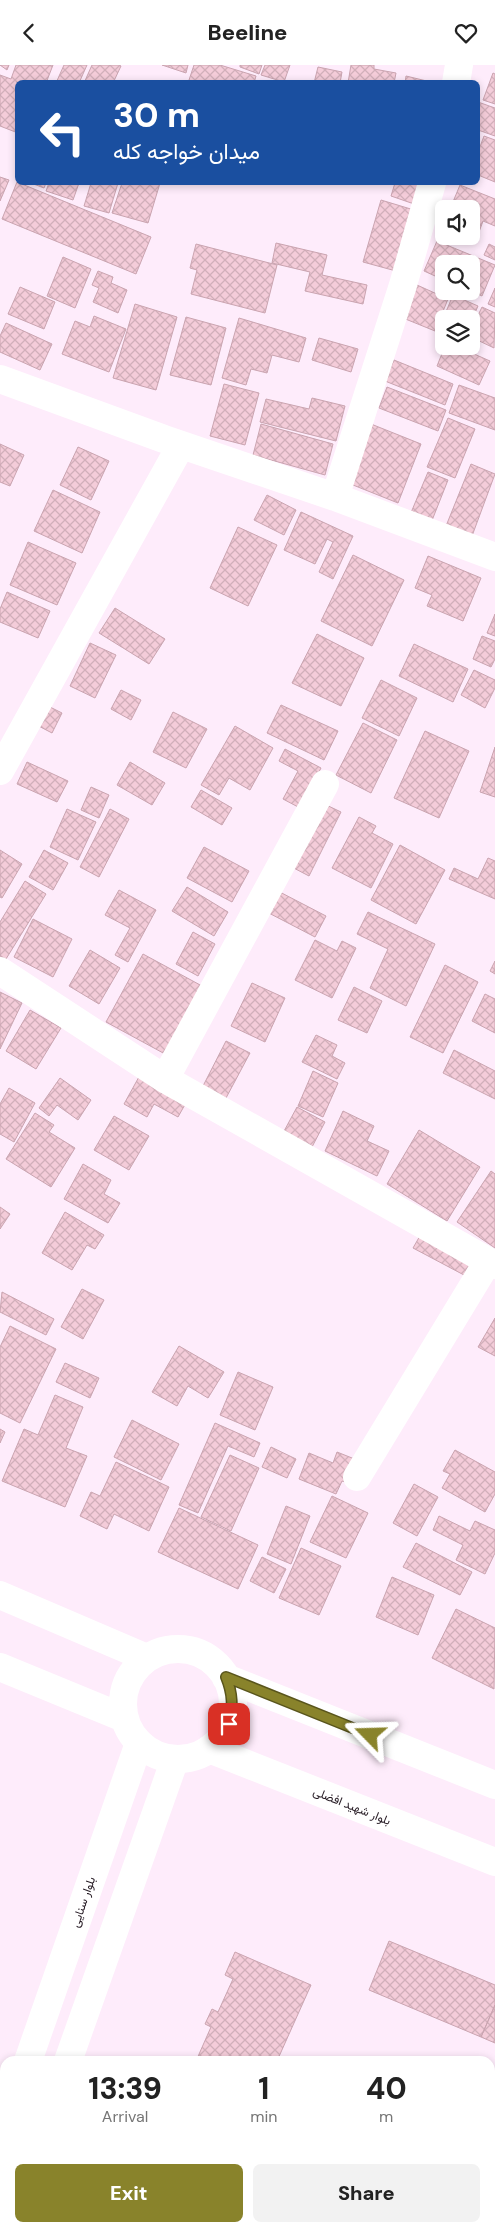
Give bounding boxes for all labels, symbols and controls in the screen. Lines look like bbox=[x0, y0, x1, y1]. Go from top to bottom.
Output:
text: Beeline bbox=[208, 18, 287, 47]
icon: back bbox=[15, 19, 43, 47]
icon: heart bbox=[452, 19, 480, 47]
text: 30 m bbox=[113, 92, 200, 138]
icon: left bbox=[30, 100, 95, 165]
text: میدان خواجه کله bbox=[113, 137, 260, 166]
map controls bbox=[435, 200, 480, 355]
button: sound bbox=[435, 200, 480, 245]
button: search bbox=[435, 255, 480, 300]
button: layers bbox=[435, 310, 480, 355]
pin bbox=[208, 1703, 250, 1745]
position arrow bbox=[343, 1708, 395, 1760]
icon: arrive bbox=[215, 1710, 243, 1738]
street label: بلوار شهید افضلی bbox=[311, 1783, 393, 1829]
street label: بلوار سنایی bbox=[67, 1875, 99, 1929]
text: 13:39 bbox=[88, 2069, 162, 2108]
text: 1 bbox=[258, 2069, 269, 2108]
text: 40 bbox=[366, 2069, 407, 2108]
text: Arrival bbox=[102, 2106, 148, 2127]
text: min bbox=[250, 2106, 277, 2127]
text: m bbox=[379, 2106, 393, 2127]
button: Exit bbox=[15, 2164, 243, 2222]
button: Share bbox=[253, 2164, 480, 2222]

